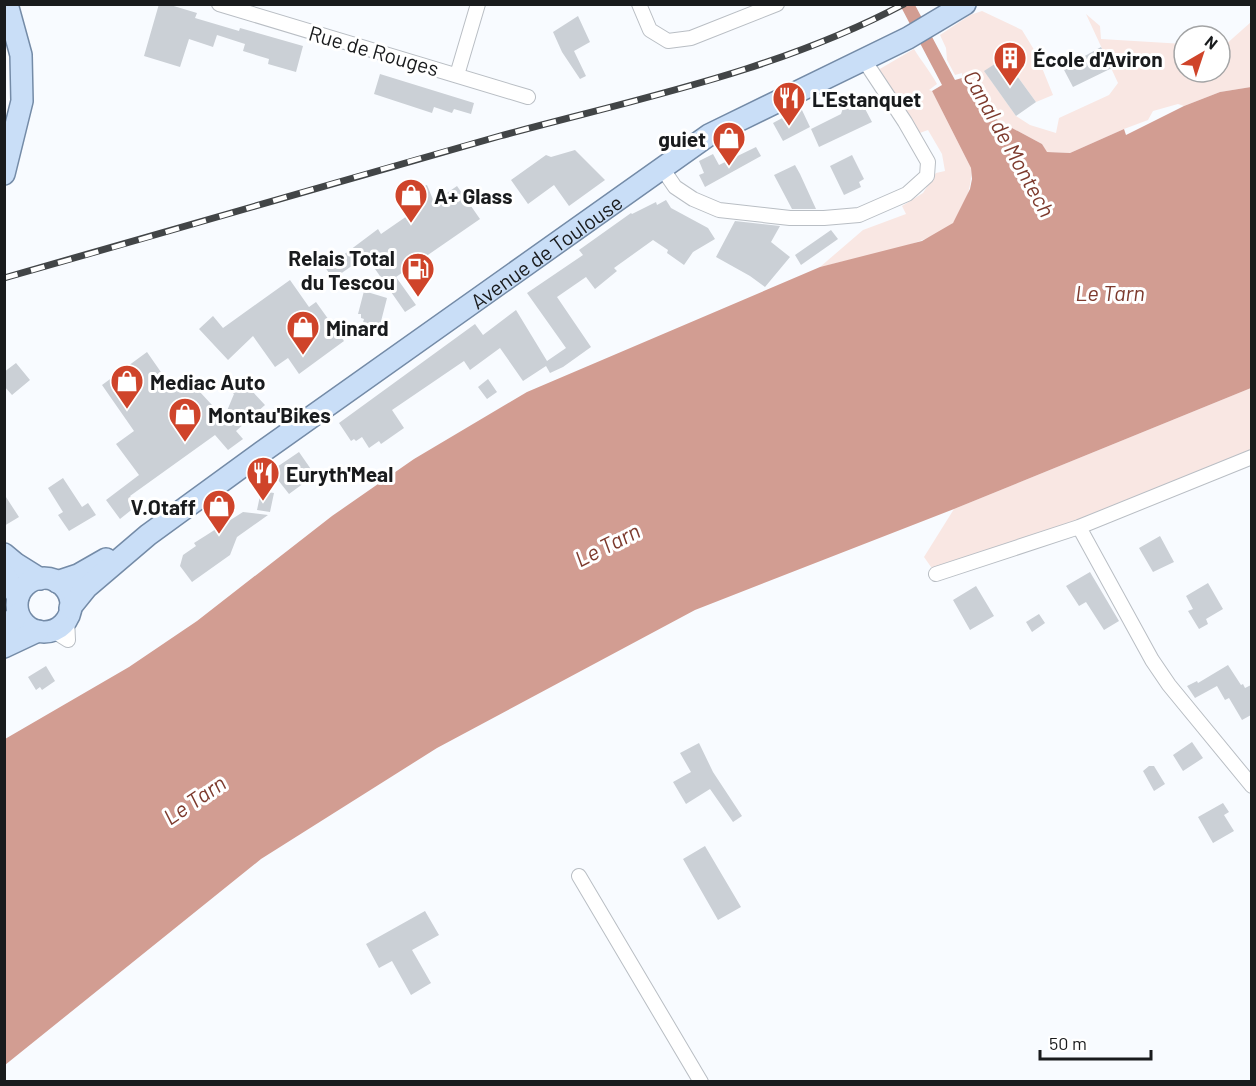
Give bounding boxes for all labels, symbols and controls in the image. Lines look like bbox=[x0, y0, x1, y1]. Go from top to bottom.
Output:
street label: Rue de Rouges bbox=[306, 19, 442, 81]
north arrow bbox=[1172, 24, 1232, 84]
text: N bbox=[1202, 31, 1222, 53]
building icon: École d'Aviron bbox=[992, 40, 1028, 87]
place label: École d'Aviron bbox=[1033, 46, 1163, 71]
water label: Canal de Montech bbox=[959, 65, 1061, 221]
restaurant icon: L'Estanquet bbox=[771, 80, 807, 127]
place label: L'Estanquet bbox=[812, 86, 921, 111]
shop icon: guiet bbox=[711, 120, 747, 167]
place label: guiet bbox=[658, 126, 706, 151]
shop icon: A+ Glass bbox=[393, 177, 429, 224]
place label: A+ Glass bbox=[434, 183, 513, 208]
street label: Avenue de Toulouse bbox=[465, 189, 626, 313]
place label: Relais Total du Tescou bbox=[288, 245, 395, 294]
fuel station icon: Relais Total du Tescou bbox=[400, 251, 436, 298]
water label: Le Tarn bbox=[1075, 279, 1145, 305]
shop icon: Minard bbox=[285, 309, 321, 356]
place label: Minard bbox=[326, 315, 389, 340]
shop icon: Mediac Auto bbox=[109, 363, 145, 410]
place label: Mediac Auto bbox=[150, 369, 265, 394]
shop icon: Montau'Bikes bbox=[167, 396, 203, 443]
place label: Montau'Bikes bbox=[208, 402, 331, 427]
restaurant icon: Euryth'Meal bbox=[245, 455, 281, 502]
place label: Euryth'Meal bbox=[286, 461, 393, 486]
shop icon: V.Otaff bbox=[201, 488, 237, 535]
place label: V.Otaff bbox=[130, 494, 196, 519]
water label: Le Tarn bbox=[570, 517, 644, 571]
water label: Le Tarn bbox=[158, 769, 230, 829]
scale bar bbox=[1040, 1023, 1151, 1061]
text: 50 m bbox=[1049, 1032, 1087, 1054]

